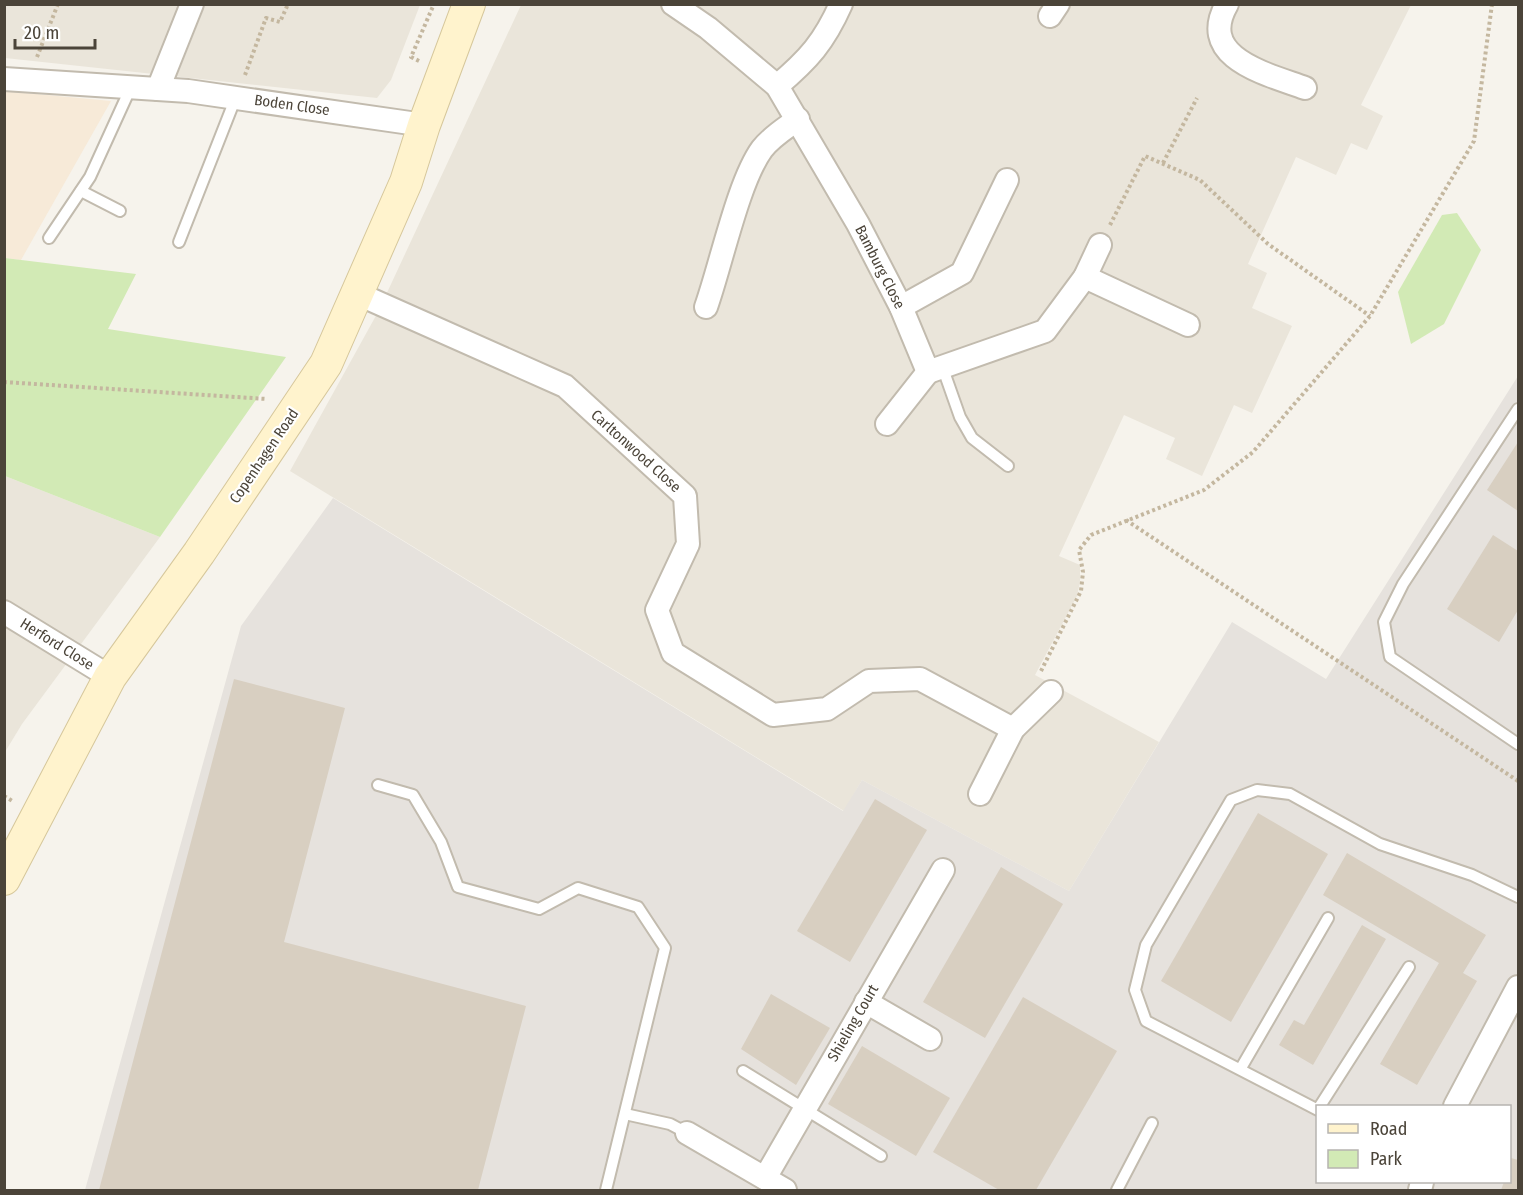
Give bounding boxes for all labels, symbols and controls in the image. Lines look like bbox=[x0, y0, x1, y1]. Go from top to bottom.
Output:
scale bar bbox=[15, 12, 94, 50]
text: 20 m bbox=[24, 22, 59, 44]
street label: Boden Close bbox=[253, 91, 331, 119]
street label: Bamburg Close bbox=[851, 222, 909, 312]
street label: Copenhagen Road bbox=[226, 405, 302, 507]
street label: Carltonwood Close bbox=[587, 406, 685, 496]
street label: Herford Close bbox=[17, 614, 97, 674]
street label: Shieling Court bbox=[824, 981, 882, 1065]
legend bbox=[1316, 1105, 1511, 1183]
text: Road bbox=[1370, 1118, 1407, 1140]
text: Park bbox=[1370, 1148, 1403, 1170]

